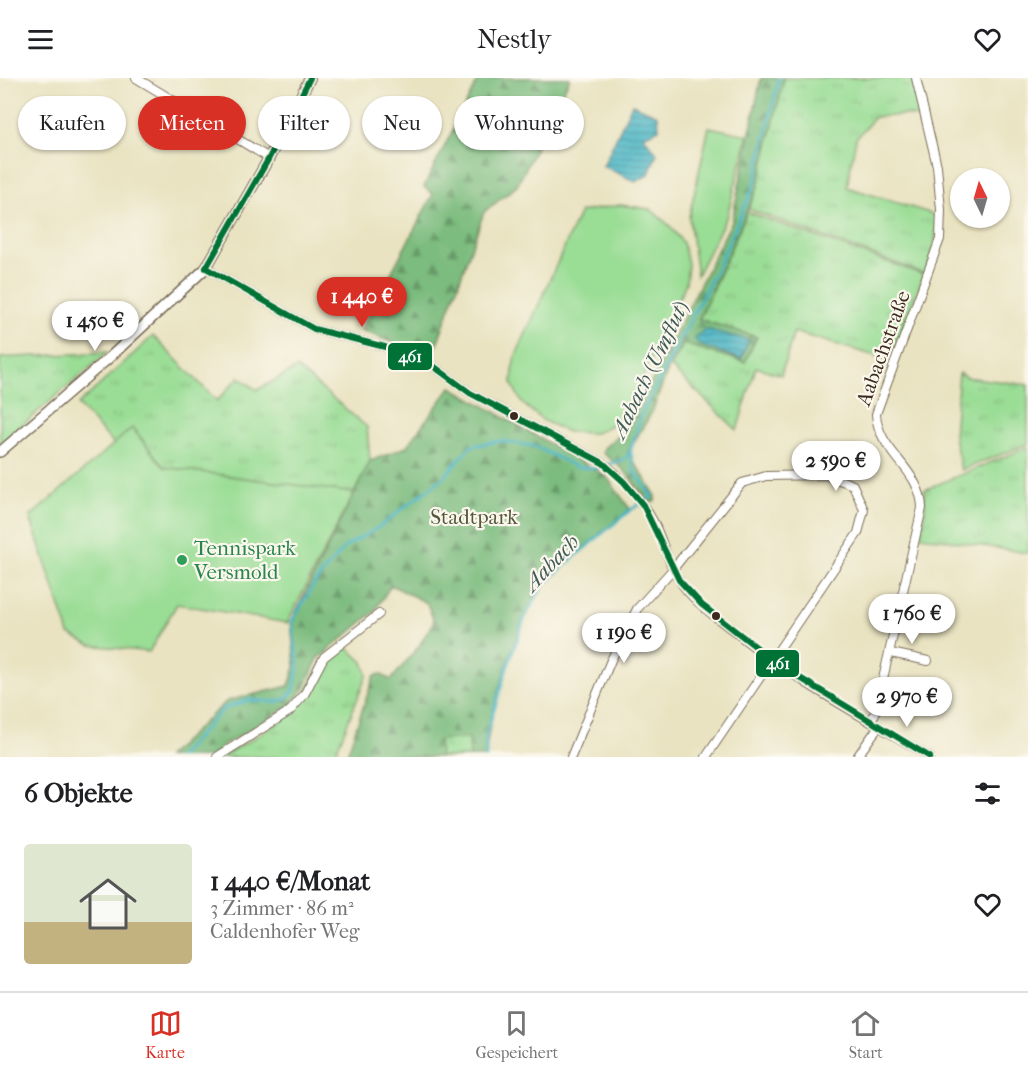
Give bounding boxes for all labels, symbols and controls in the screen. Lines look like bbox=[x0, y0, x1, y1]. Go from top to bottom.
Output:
icon: menu bbox=[24, 23, 57, 56]
text: Nestly bbox=[477, 23, 551, 55]
icon: heart bbox=[971, 23, 1004, 56]
chip: Kaufen bbox=[18, 96, 126, 150]
chip: Mieten bbox=[138, 96, 246, 150]
chip: Filter bbox=[258, 96, 350, 150]
chip: Neu bbox=[362, 96, 442, 150]
chip: Wohnung bbox=[454, 96, 584, 150]
north arrow bbox=[950, 168, 1010, 228]
map controls bbox=[950, 168, 1010, 228]
pin: 1 440 € bbox=[307, 277, 417, 328]
text: 1 440 € bbox=[331, 285, 393, 308]
street label: Aabachstraße bbox=[851, 287, 915, 410]
water label: Aabach (Umflut) bbox=[604, 297, 694, 445]
pin: 1 450 € bbox=[40, 301, 150, 352]
text: 1 450 € bbox=[66, 309, 124, 332]
line badge: 461 bbox=[387, 342, 433, 371]
text: 461 bbox=[397, 347, 422, 367]
unlabelled marker bbox=[508, 410, 520, 422]
pin: 2 590 € bbox=[781, 441, 891, 492]
text: 2 590 € bbox=[806, 449, 866, 472]
park label: Stadtpark bbox=[430, 505, 518, 529]
water label: Aabach bbox=[517, 529, 585, 598]
place label: Tennispark Versmold bbox=[193, 536, 296, 584]
marker: Tennispark Versmold bbox=[175, 553, 189, 567]
pin: 1 760 € bbox=[857, 594, 967, 645]
text: 1 760 € bbox=[882, 602, 942, 625]
unlabelled marker bbox=[710, 610, 722, 622]
pin: 1 190 € bbox=[569, 613, 679, 664]
text: 1 190 € bbox=[596, 621, 652, 644]
line badge: 461 bbox=[755, 649, 800, 678]
text: 461 bbox=[765, 654, 790, 674]
pin: 2 970 € bbox=[852, 677, 962, 728]
text: 2 970 € bbox=[876, 685, 938, 708]
icon: filters bbox=[971, 777, 1004, 810]
text: 6 Objekte bbox=[24, 778, 133, 809]
text: 1 440 €/Monat bbox=[210, 866, 370, 897]
icon: home bbox=[72, 868, 144, 940]
icon: heart bbox=[971, 888, 1004, 921]
text: 3 Zimmer · 86 m² bbox=[210, 897, 354, 920]
text: Caldenhofer Weg bbox=[210, 920, 360, 943]
tab: Karte bbox=[145, 1007, 185, 1062]
tab: Gespeichert bbox=[475, 1007, 558, 1062]
tab: Start bbox=[849, 1007, 883, 1062]

